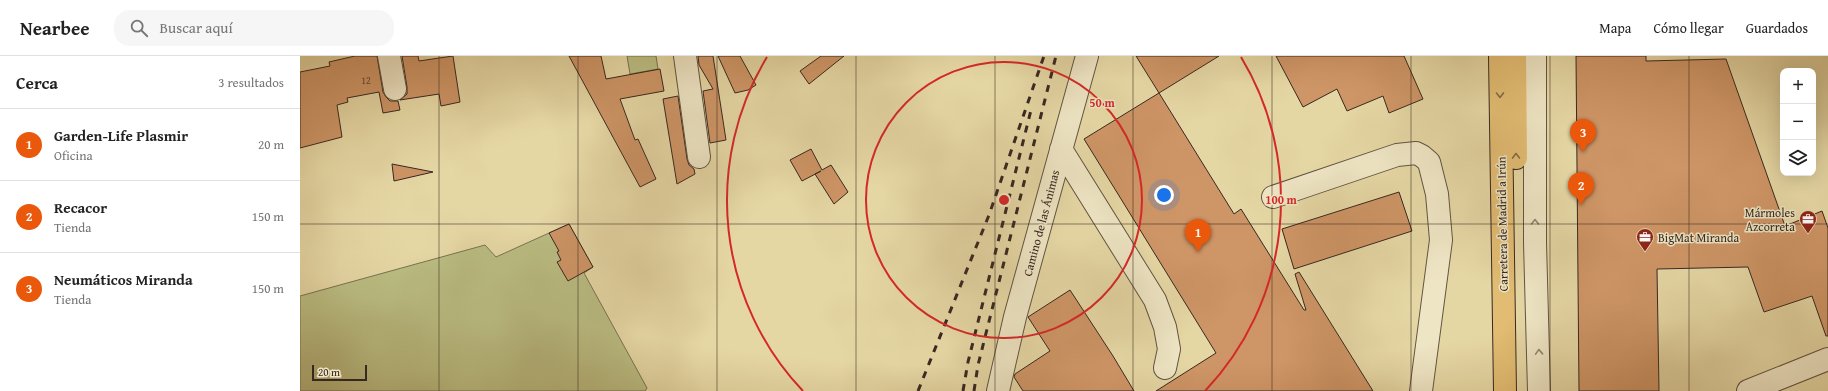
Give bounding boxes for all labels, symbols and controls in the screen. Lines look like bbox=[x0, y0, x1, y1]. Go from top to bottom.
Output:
search box bbox=[114, 10, 394, 46]
text: Nearbee bbox=[20, 14, 90, 42]
icon: search bbox=[128, 17, 150, 39]
text: Buscar aquí bbox=[160, 17, 233, 38]
text: Mapa bbox=[1599, 18, 1631, 38]
text: Cómo llegar bbox=[1653, 18, 1724, 38]
text: Guardados bbox=[1746, 18, 1808, 38]
map controls bbox=[1780, 68, 1816, 176]
button: + bbox=[1780, 68, 1816, 104]
text: Cerca bbox=[16, 70, 58, 95]
text: 3 resultados bbox=[218, 73, 284, 92]
house number: 12 bbox=[361, 73, 371, 88]
one-way arrow bbox=[1496, 92, 1504, 98]
text: 50 m bbox=[1089, 94, 1115, 111]
button: − bbox=[1780, 104, 1816, 140]
pin: 3 bbox=[1570, 119, 1596, 152]
text: Garden-Life Plasmir bbox=[54, 125, 188, 146]
text: 1 bbox=[26, 135, 32, 154]
text: 20 m bbox=[258, 135, 284, 154]
button: layers bbox=[1780, 140, 1816, 176]
text: Oficina bbox=[54, 146, 93, 165]
one-way arrow bbox=[1512, 153, 1520, 159]
street label: Carretera de Madrid a Irún bbox=[1492, 156, 1512, 291]
street label: Camino de las Ánimas bbox=[1019, 168, 1063, 278]
pin: 2 bbox=[1568, 172, 1594, 205]
your location bbox=[1154, 185, 1174, 205]
text: 100 m bbox=[1265, 191, 1298, 208]
centre of rings bbox=[997, 193, 1011, 207]
text: Recacor bbox=[54, 197, 107, 218]
place label: Mármoles Azcorreta bbox=[1745, 204, 1795, 235]
text: 2 bbox=[26, 207, 32, 226]
text: 150 m bbox=[252, 207, 284, 226]
office icon: Mármoles Azcorreta bbox=[1798, 209, 1818, 234]
text: Tienda bbox=[54, 218, 91, 237]
pin: 1 bbox=[1185, 219, 1211, 252]
one-way arrow bbox=[1531, 219, 1539, 225]
office icon: BigMat Miranda bbox=[1635, 227, 1655, 252]
place label: BigMat Miranda bbox=[1658, 229, 1739, 246]
text: Neumáticos Miranda bbox=[54, 269, 193, 290]
text: 3 bbox=[26, 279, 32, 298]
text: 150 m bbox=[252, 279, 284, 298]
text: Tienda bbox=[54, 290, 91, 309]
one-way arrow bbox=[1534, 349, 1543, 355]
scale bar bbox=[312, 363, 367, 382]
text: 20 m bbox=[318, 364, 340, 380]

